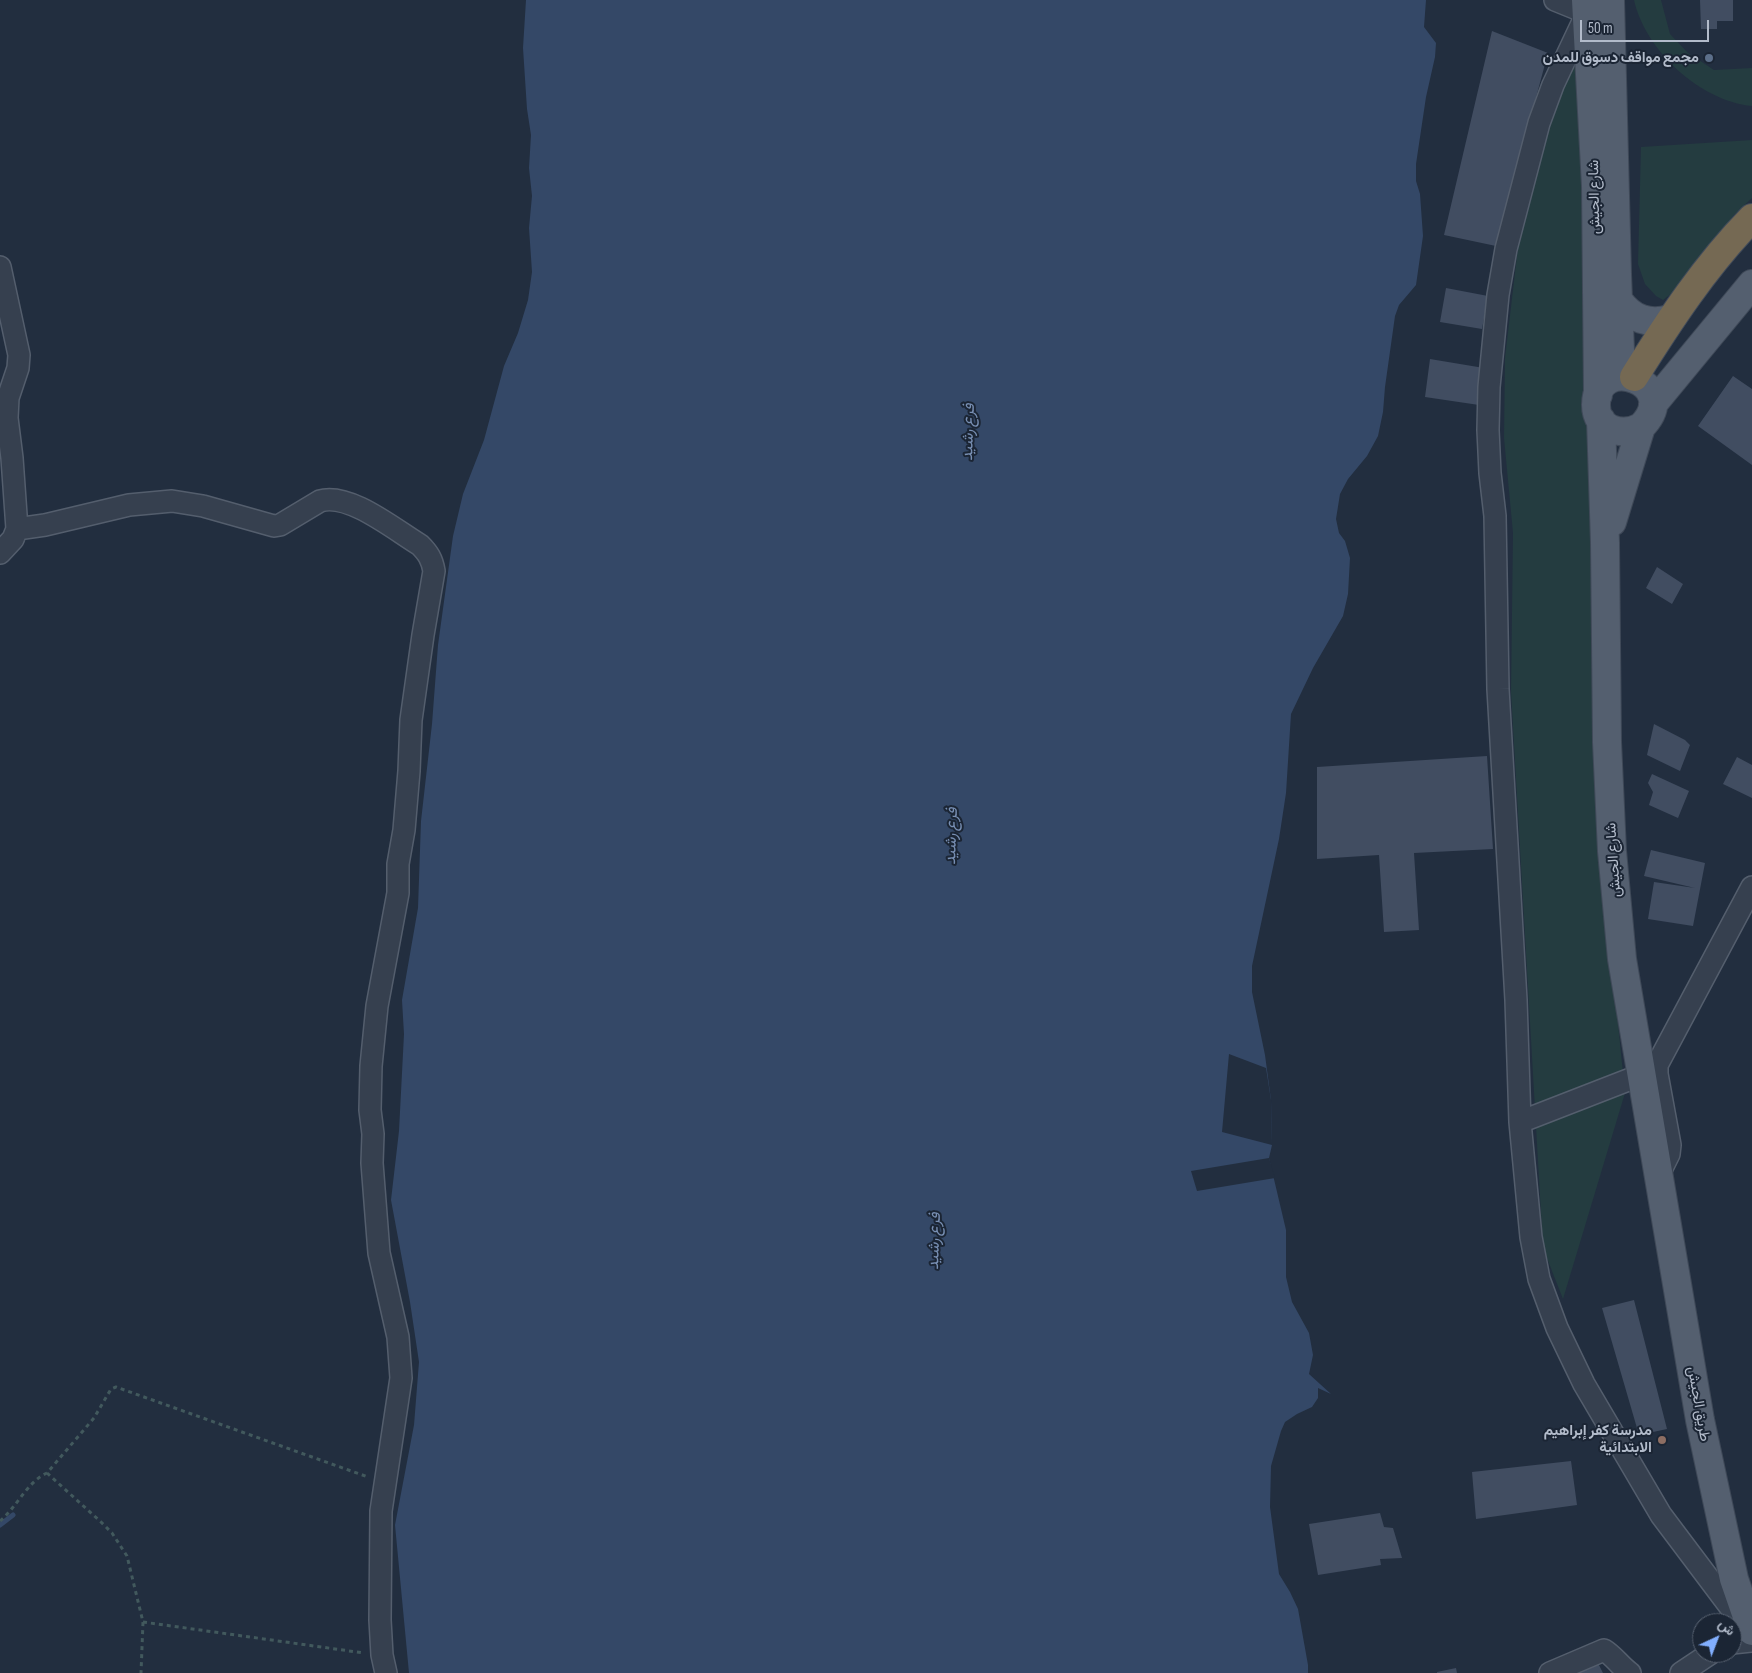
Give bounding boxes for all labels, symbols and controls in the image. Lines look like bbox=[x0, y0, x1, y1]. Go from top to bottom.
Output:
scale bar bbox=[1582, 10, 1711, 42]
text: 50 m bbox=[1588, 19, 1613, 38]
place label: مجمع مواقف دسوق للمدن bbox=[1543, 49, 1699, 67]
marker: مجمع مواقف دسوق للمدن bbox=[1703, 52, 1715, 64]
street label: شارع الجيش bbox=[1585, 160, 1605, 234]
water label: فرع رشيد bbox=[958, 403, 980, 461]
water label: فرع رشيد bbox=[941, 807, 963, 865]
street label: شارع الجيش bbox=[1602, 822, 1626, 898]
water label: فرع رشيد bbox=[924, 1212, 946, 1270]
street label: طريق الجيش bbox=[1683, 1365, 1713, 1443]
place label: مدرسة كفر إبراهيم الابتدائية bbox=[1544, 1422, 1652, 1457]
marker: مدرسة كفر إبراهيم الابتدائية bbox=[1656, 1434, 1668, 1446]
north arrow bbox=[1692, 1613, 1742, 1663]
text: ش bbox=[1715, 1615, 1739, 1639]

